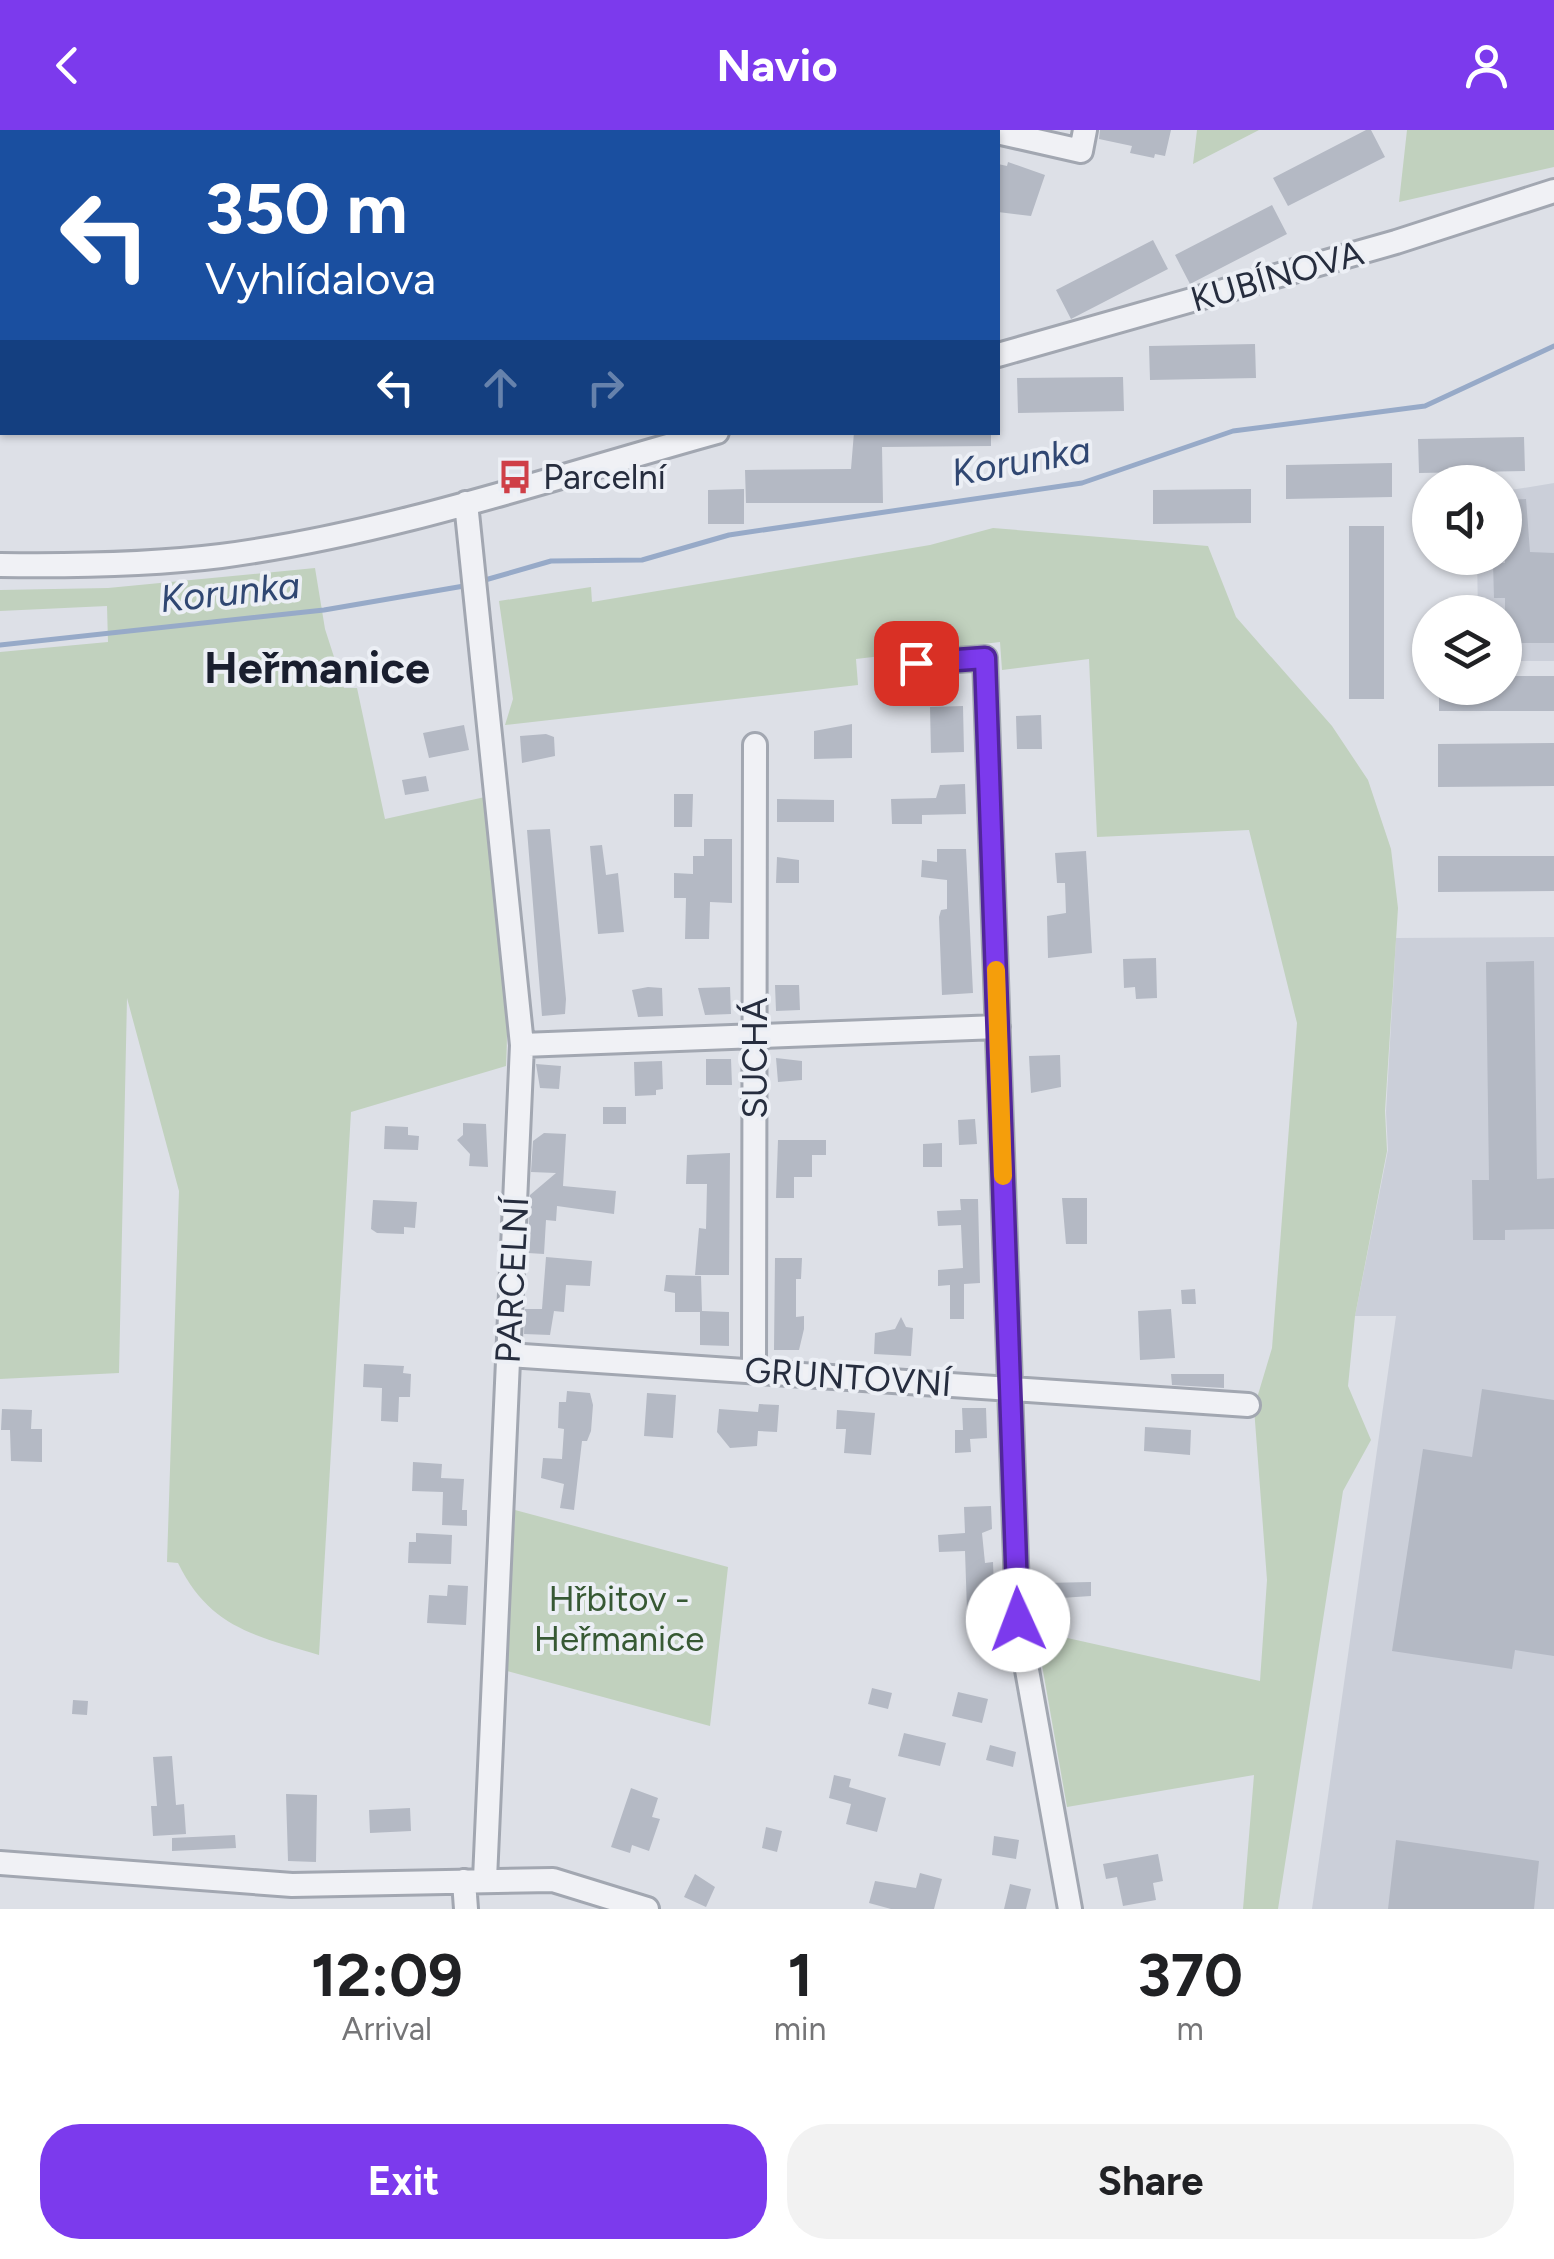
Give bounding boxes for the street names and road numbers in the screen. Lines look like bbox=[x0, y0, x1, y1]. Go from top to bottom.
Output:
street label: KUBÍNOVA bbox=[1186, 231, 1368, 321]
street label: SUCHÁ bbox=[734, 997, 776, 1119]
street label: PARCELNÍ bbox=[487, 1194, 537, 1364]
street label: GRUNTOVNÍ bbox=[743, 1349, 954, 1405]

